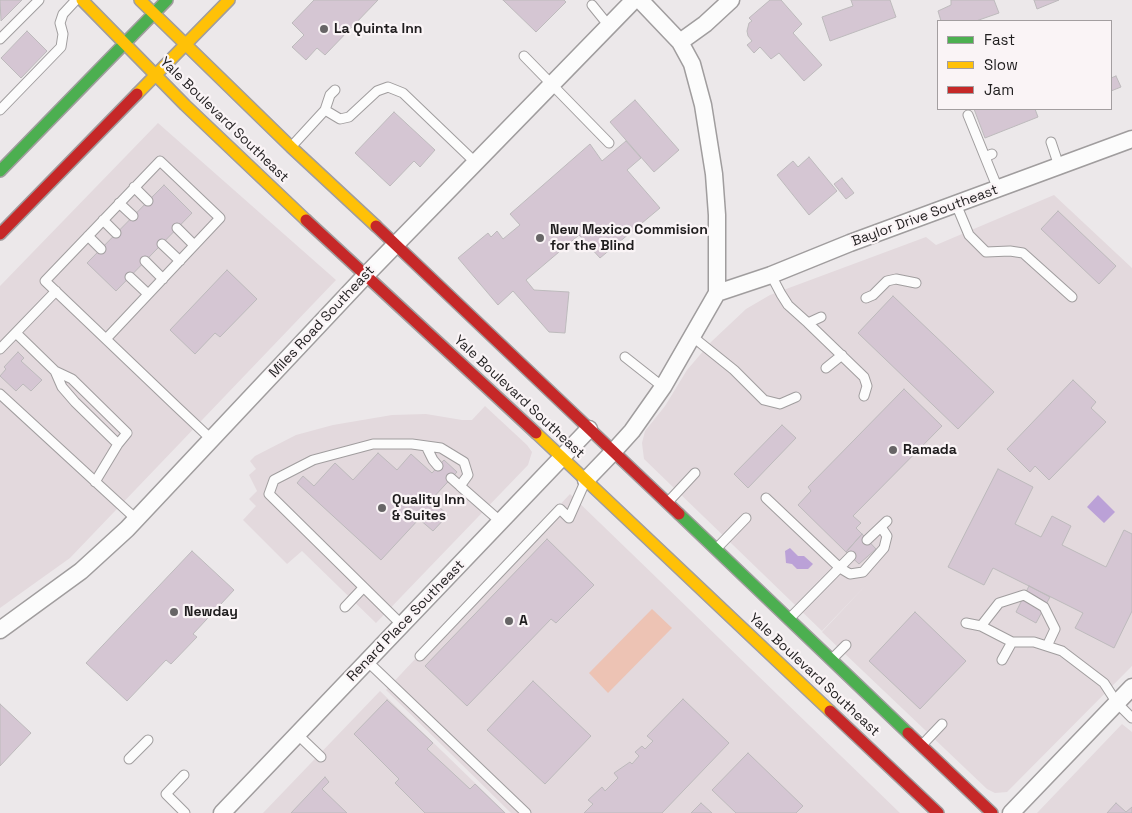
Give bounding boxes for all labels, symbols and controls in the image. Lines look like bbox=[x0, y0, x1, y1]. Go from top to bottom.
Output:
legend bbox=[937, 20, 1112, 110]
place label: La Quinta Inn bbox=[334, 21, 422, 37]
marker: La Quinta Inn bbox=[318, 23, 330, 35]
text: Fast bbox=[984, 30, 1015, 49]
street label: Yale Boulevard Southeast bbox=[156, 54, 292, 186]
text: Slow bbox=[984, 55, 1018, 74]
text: Jam bbox=[984, 80, 1014, 99]
street label: Baylor Drive Southeast bbox=[850, 182, 1000, 250]
place label: New Mexico Commision for the Blind bbox=[550, 222, 708, 254]
marker: New Mexico Commision for the Blind bbox=[534, 232, 546, 244]
street label: Miles Road Southeast bbox=[266, 263, 378, 381]
street label: Yale Boulevard Southeast bbox=[450, 332, 588, 462]
place label: Ramada bbox=[903, 442, 957, 458]
marker: Ramada bbox=[887, 444, 899, 456]
place label: Quality Inn & Suites bbox=[392, 492, 465, 524]
marker: Quality Inn & Suites bbox=[376, 502, 388, 514]
street label: Renard Place Southeast bbox=[344, 557, 468, 685]
place label: Newday bbox=[184, 604, 238, 620]
marker: Newday bbox=[168, 606, 180, 618]
street label: Yale Boulevard Southeast bbox=[745, 610, 883, 740]
place label: A bbox=[519, 613, 528, 629]
marker: A bbox=[503, 615, 515, 627]

